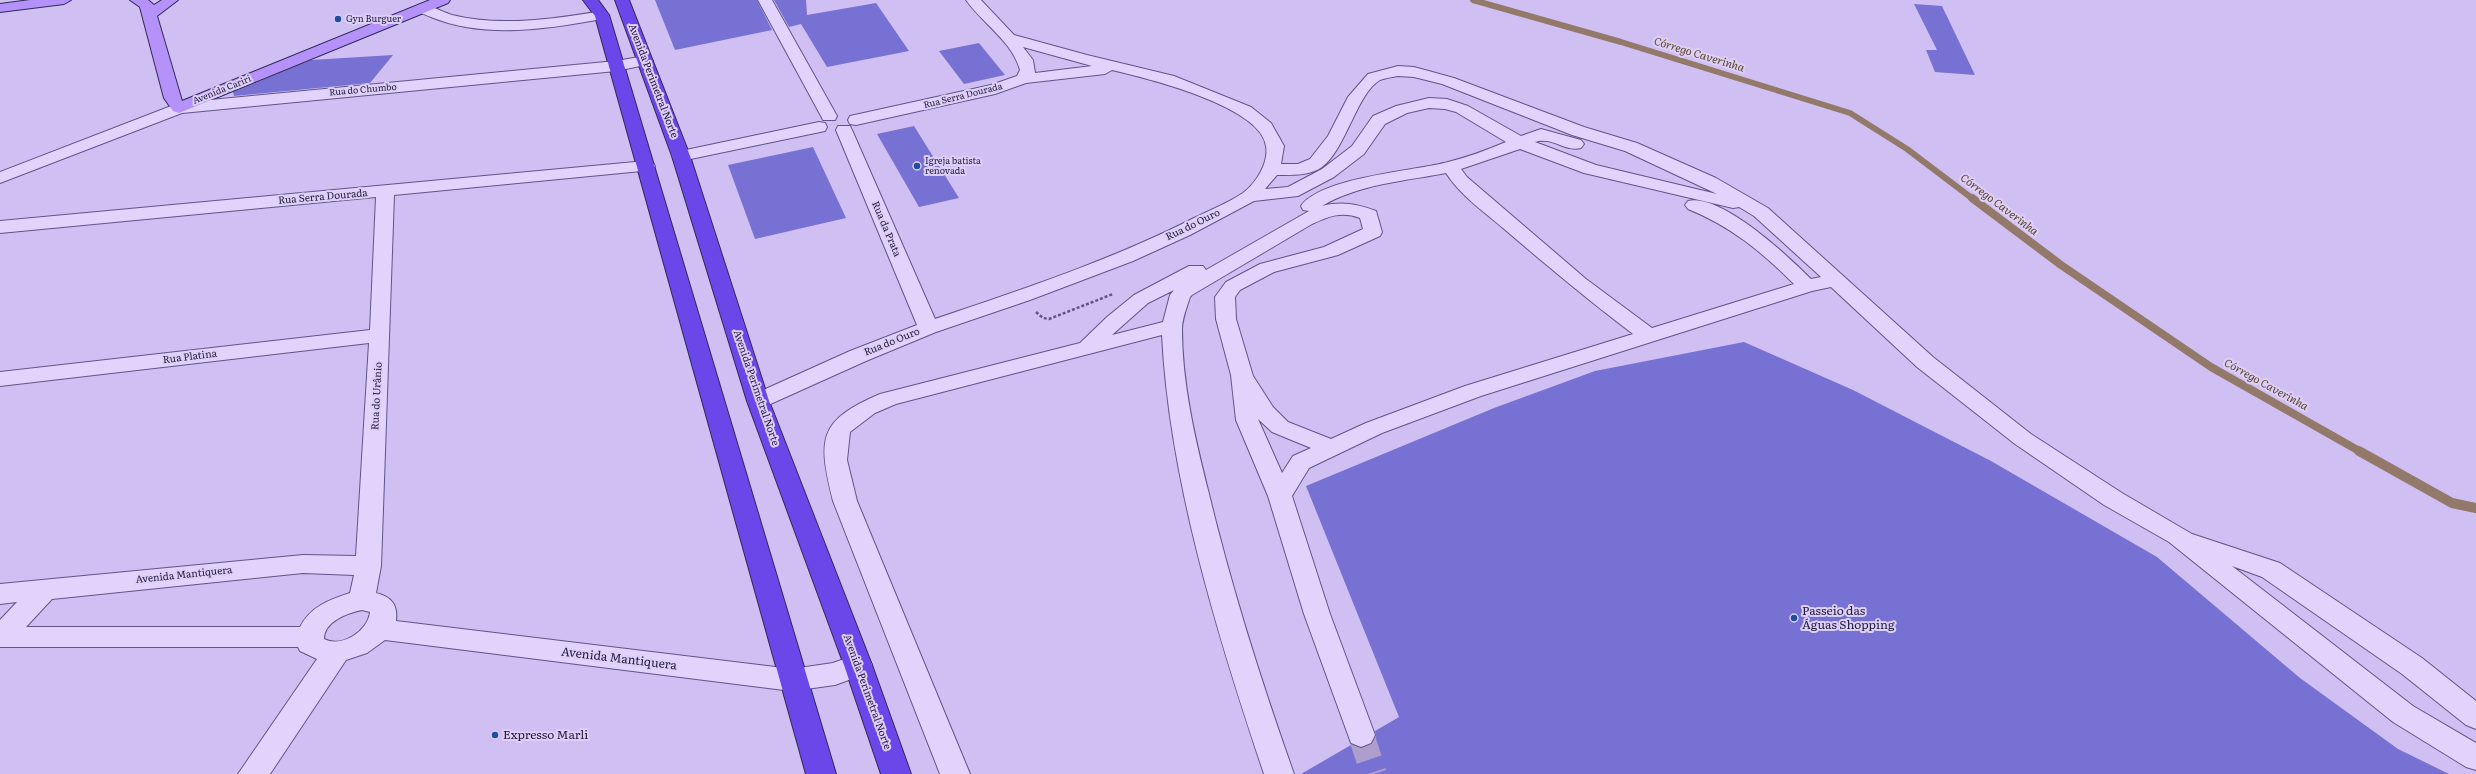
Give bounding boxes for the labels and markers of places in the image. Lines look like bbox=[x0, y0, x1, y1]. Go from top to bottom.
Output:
marker: Gyn Burguer bbox=[333, 14, 343, 24]
place label: Gyn Burguer bbox=[346, 14, 401, 24]
place label: Igreja batista renovada bbox=[925, 156, 981, 177]
marker: Igreja batista renovada bbox=[912, 161, 922, 171]
place label: Passeio das Águas Shopping bbox=[1802, 604, 1895, 632]
marker: Passeio das Águas Shopping bbox=[1789, 613, 1799, 623]
place label: Expresso Marli bbox=[503, 728, 588, 742]
marker: Expresso Marli bbox=[490, 730, 500, 740]

